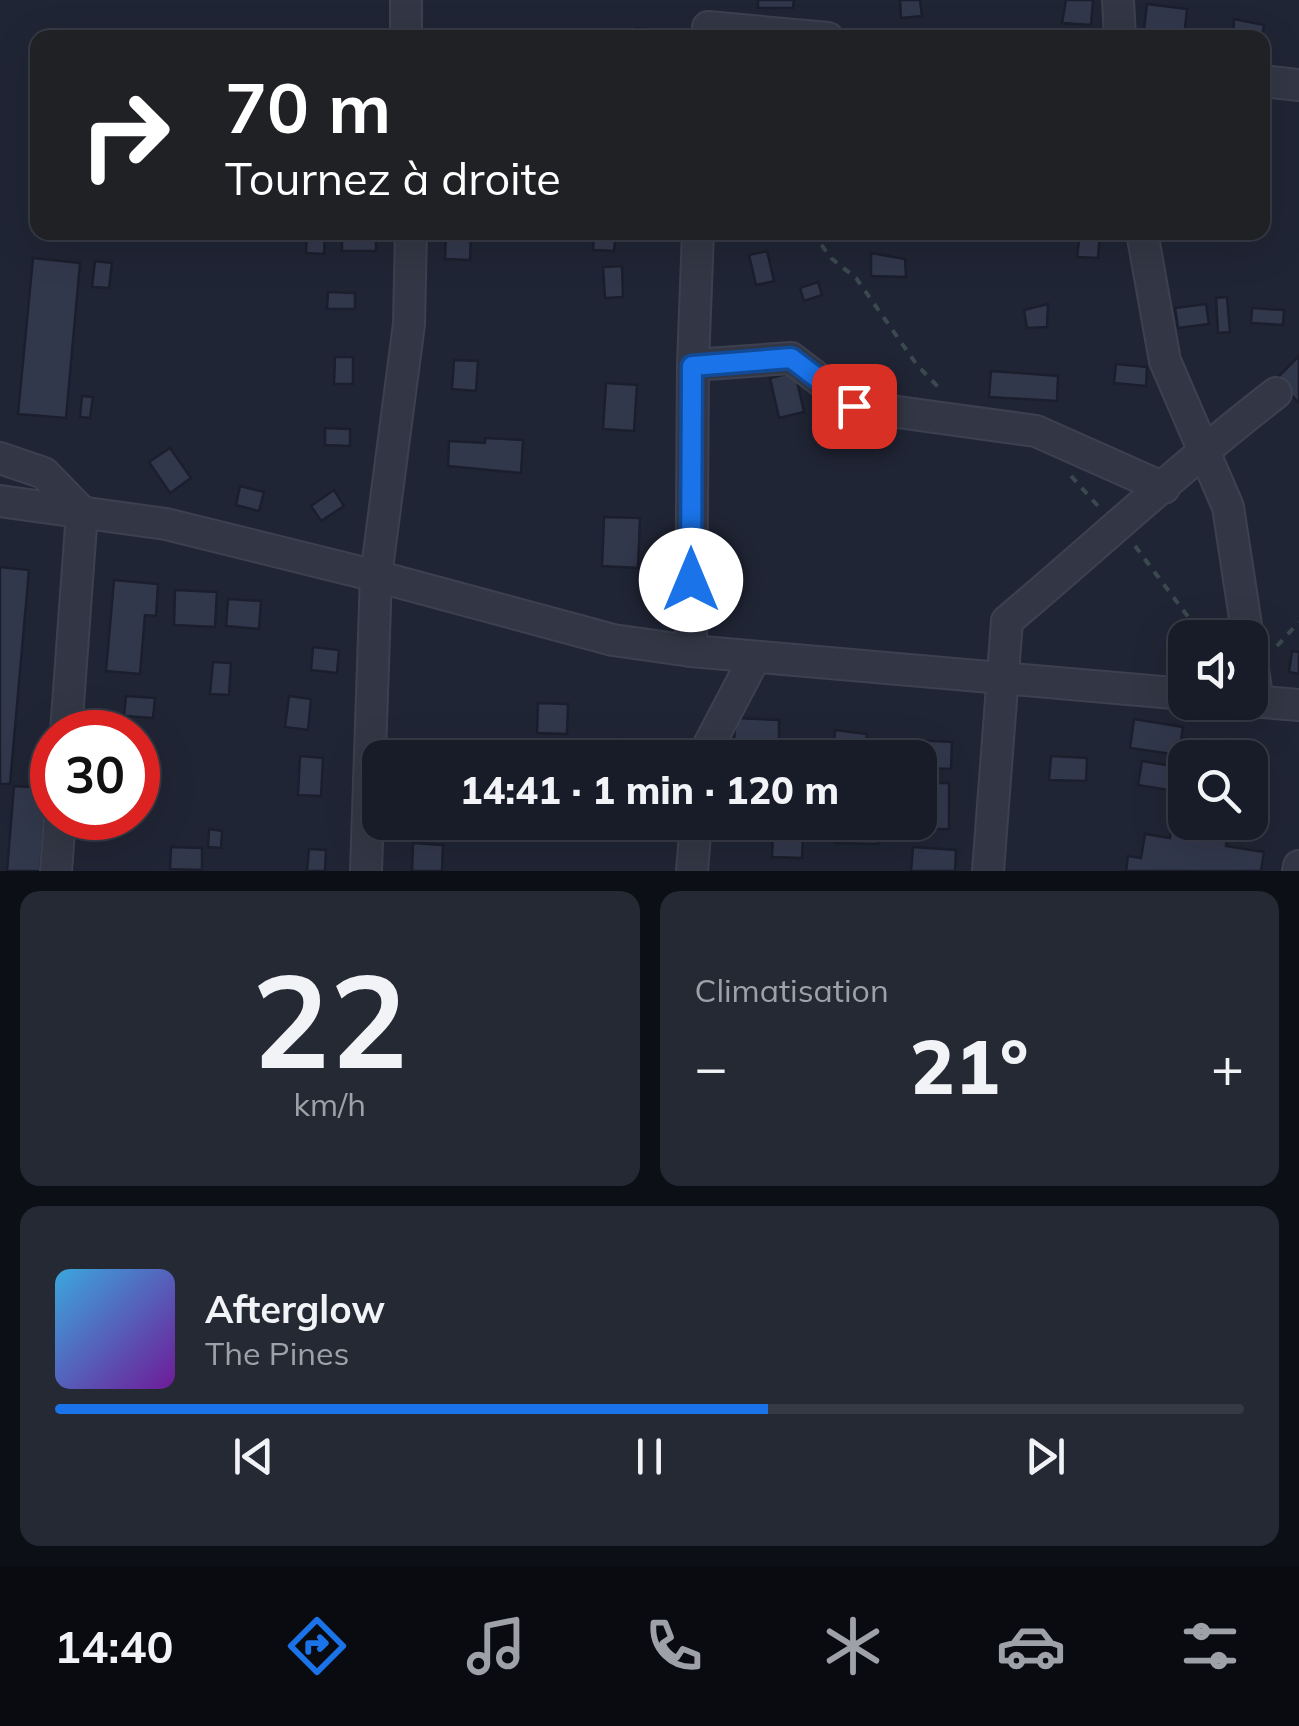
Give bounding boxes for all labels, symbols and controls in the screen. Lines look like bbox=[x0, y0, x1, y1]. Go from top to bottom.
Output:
text: 70 m bbox=[225, 63, 391, 151]
icon: right bbox=[60, 70, 190, 200]
text: Tournez à droite bbox=[225, 150, 561, 206]
pin bbox=[812, 364, 897, 449]
icon: arrive bbox=[827, 379, 882, 434]
position arrow bbox=[639, 528, 743, 632]
map controls bbox=[1168, 620, 1268, 840]
button: sound bbox=[1168, 620, 1268, 720]
speed limit sign: 30 bbox=[30, 710, 160, 840]
button: search bbox=[1168, 740, 1268, 840]
text: 14:41 · 1 min · 120 m bbox=[460, 766, 839, 814]
text: 22 bbox=[252, 937, 408, 1101]
text: Climatisation bbox=[695, 970, 889, 1010]
text: 21° bbox=[910, 1019, 1029, 1113]
text: − bbox=[695, 1032, 728, 1101]
text: + bbox=[1211, 1032, 1244, 1101]
text: km/h bbox=[294, 1084, 366, 1124]
text: Afterglow bbox=[205, 1285, 385, 1333]
text: The Pines bbox=[205, 1333, 349, 1373]
icon: previous bbox=[226, 1429, 281, 1484]
icon: pause bbox=[622, 1429, 677, 1484]
icon: next bbox=[1018, 1429, 1073, 1484]
icon: directions bbox=[282, 1611, 352, 1681]
icon: music bbox=[461, 1611, 531, 1681]
icon: phone bbox=[639, 1611, 709, 1681]
icon: climate bbox=[818, 1611, 888, 1681]
icon: car bbox=[996, 1611, 1066, 1681]
icon: filters bbox=[1175, 1611, 1245, 1681]
text: 14:40 bbox=[54, 1618, 173, 1674]

